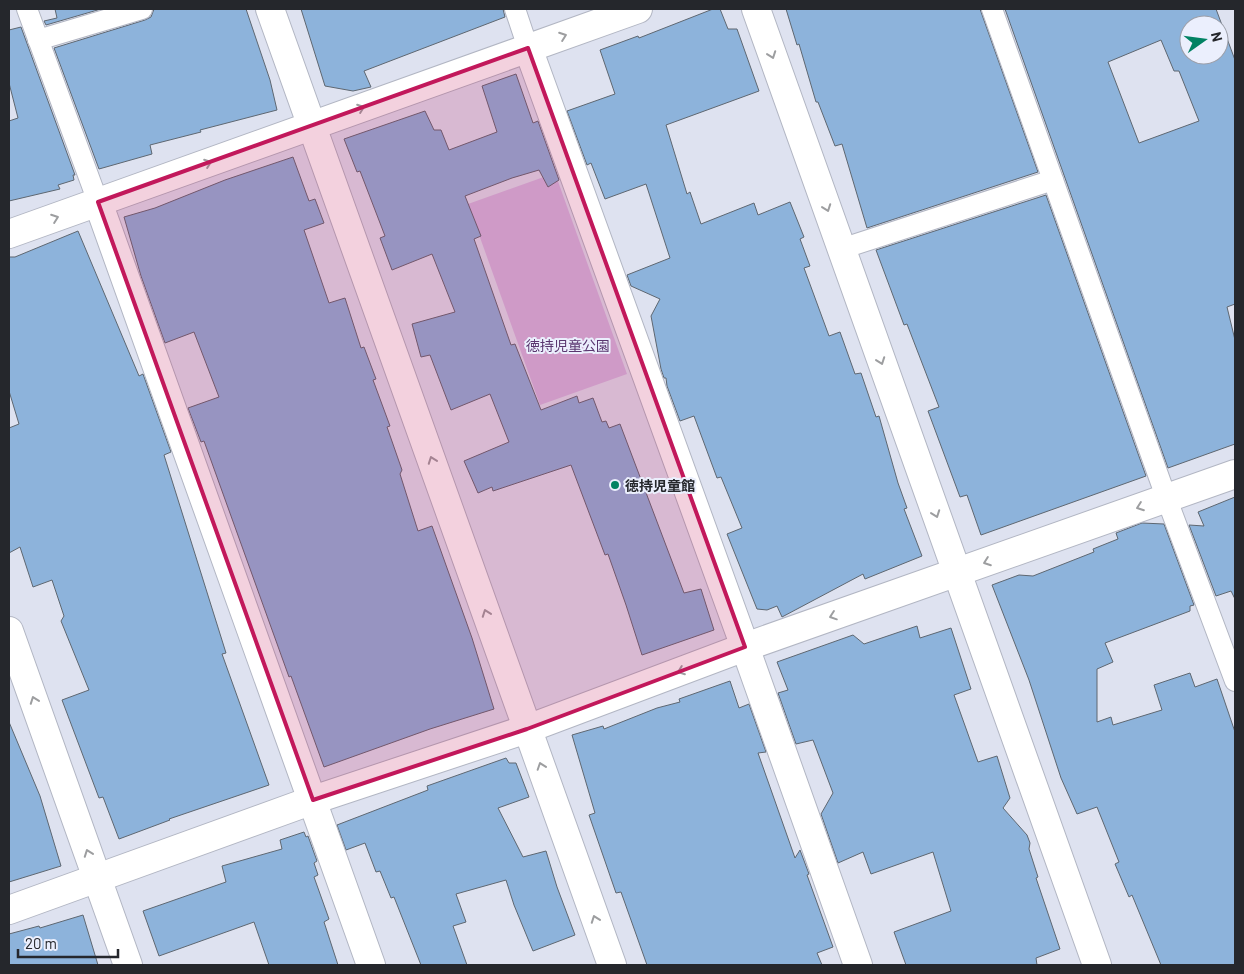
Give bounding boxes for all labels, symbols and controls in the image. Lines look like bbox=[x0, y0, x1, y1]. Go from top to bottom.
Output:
north arrow bbox=[1179, 15, 1229, 65]
text: N bbox=[1208, 30, 1226, 43]
one-way arrow bbox=[558, 32, 567, 42]
one-way arrow bbox=[766, 50, 776, 58]
one-way arrow bbox=[356, 104, 364, 114]
one-way arrow bbox=[203, 159, 211, 169]
one-way arrow bbox=[821, 203, 831, 211]
one-way arrow bbox=[50, 214, 58, 224]
park label: 徳持児童公園 bbox=[526, 337, 610, 354]
one-way arrow bbox=[875, 356, 885, 365]
one-way arrow bbox=[428, 456, 438, 465]
place label: 徳持児童館 bbox=[625, 477, 695, 494]
marker: 徳持児童館 bbox=[609, 479, 621, 491]
one-way arrow bbox=[1136, 501, 1144, 511]
one-way arrow bbox=[930, 509, 940, 518]
one-way arrow bbox=[983, 556, 991, 566]
one-way arrow bbox=[482, 609, 492, 618]
one-way arrow bbox=[830, 610, 838, 620]
one-way arrow bbox=[677, 665, 686, 675]
one-way arrow bbox=[30, 697, 40, 705]
one-way arrow bbox=[536, 763, 546, 771]
one-way arrow bbox=[84, 850, 94, 858]
one-way arrow bbox=[591, 916, 601, 924]
scale bar bbox=[18, 926, 118, 958]
text: 20 m bbox=[25, 934, 57, 952]

